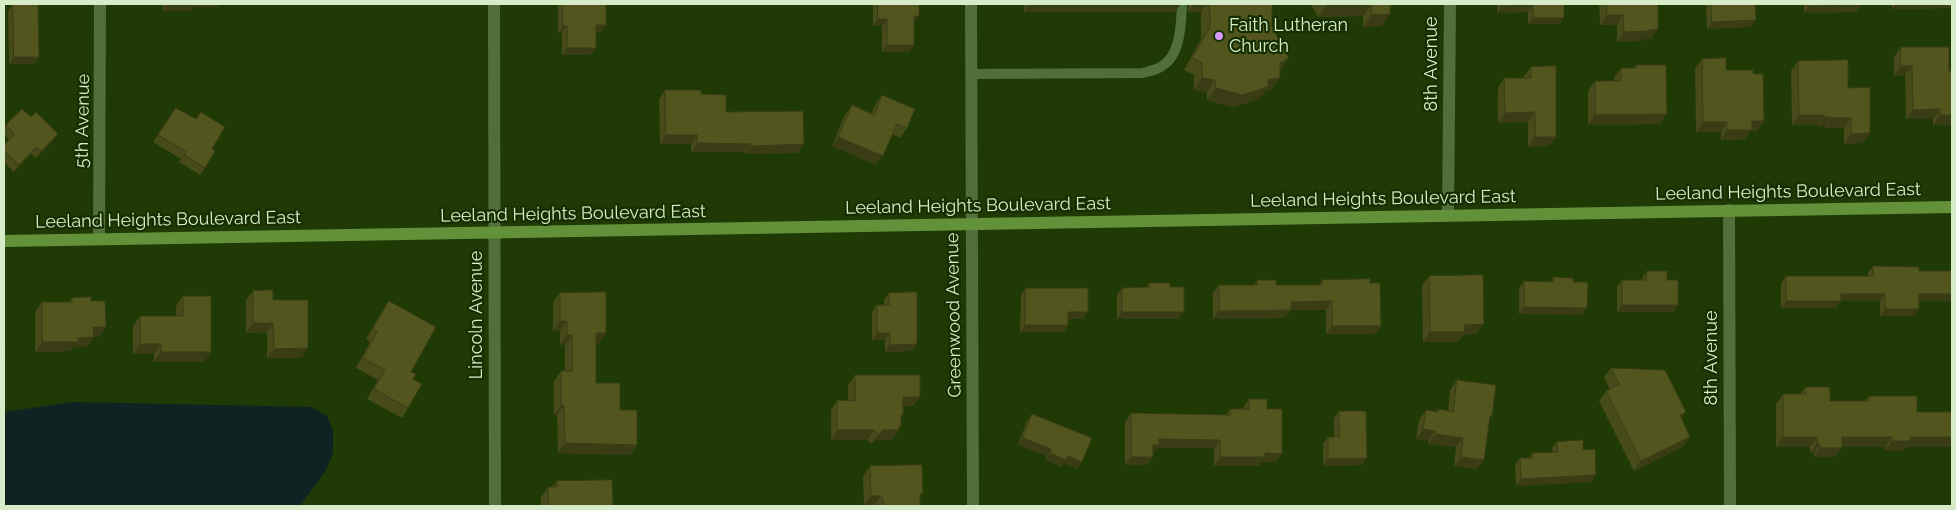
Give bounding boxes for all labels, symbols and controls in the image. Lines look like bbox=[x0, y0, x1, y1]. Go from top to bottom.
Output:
place label: Faith Lutheran Church bbox=[1229, 15, 1348, 58]
street label: 8th Avenue bbox=[1421, 17, 1443, 111]
marker: Faith Lutheran Church bbox=[1213, 30, 1225, 42]
street label: 5th Avenue bbox=[71, 74, 95, 168]
street label: Leeland Heights Boulevard East bbox=[1655, 179, 1921, 205]
street label: Leeland Heights Boulevard East bbox=[1250, 186, 1516, 212]
street label: Leeland Heights Boulevard East bbox=[845, 193, 1111, 219]
street label: Leeland Heights Boulevard East bbox=[440, 201, 706, 227]
street label: Leeland Heights Boulevard East bbox=[35, 207, 301, 233]
street label: Greenwood Avenue bbox=[942, 232, 966, 398]
street label: Lincoln Avenue bbox=[466, 251, 488, 379]
street label: 8th Avenue bbox=[1701, 311, 1723, 405]

